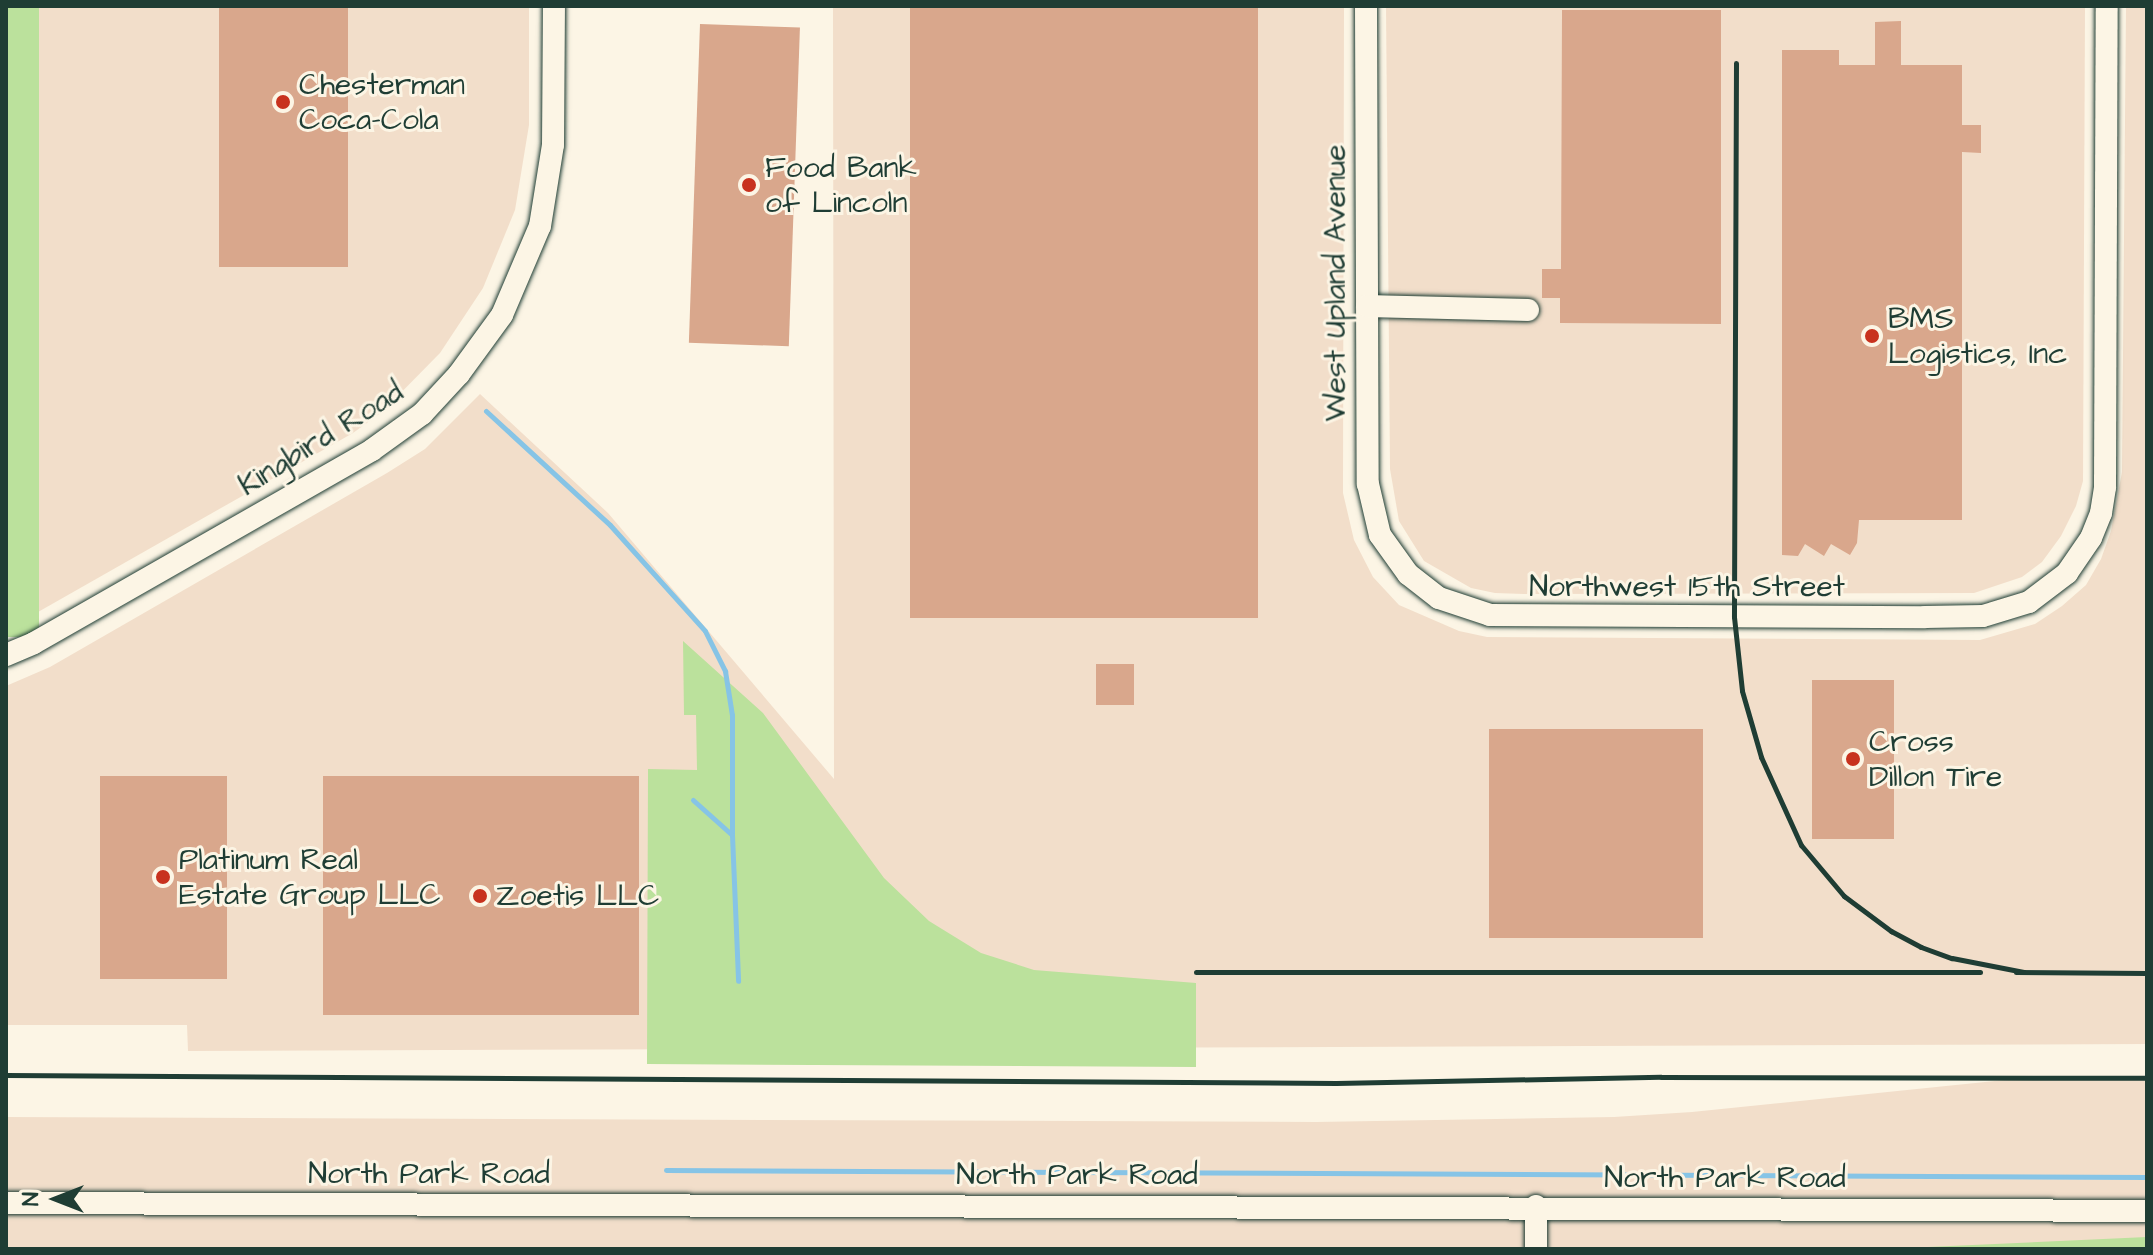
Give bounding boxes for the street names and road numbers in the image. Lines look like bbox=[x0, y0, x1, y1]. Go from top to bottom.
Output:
street label: West Upland Avenue bbox=[1318, 144, 1354, 422]
street label: Kingbird Road bbox=[232, 374, 410, 504]
street label: Northwest 15th Street bbox=[1529, 569, 1845, 605]
street label: North Park Road bbox=[308, 1156, 550, 1192]
street label: North Park Road bbox=[956, 1157, 1198, 1193]
street label: North Park Road bbox=[1604, 1160, 1846, 1196]

